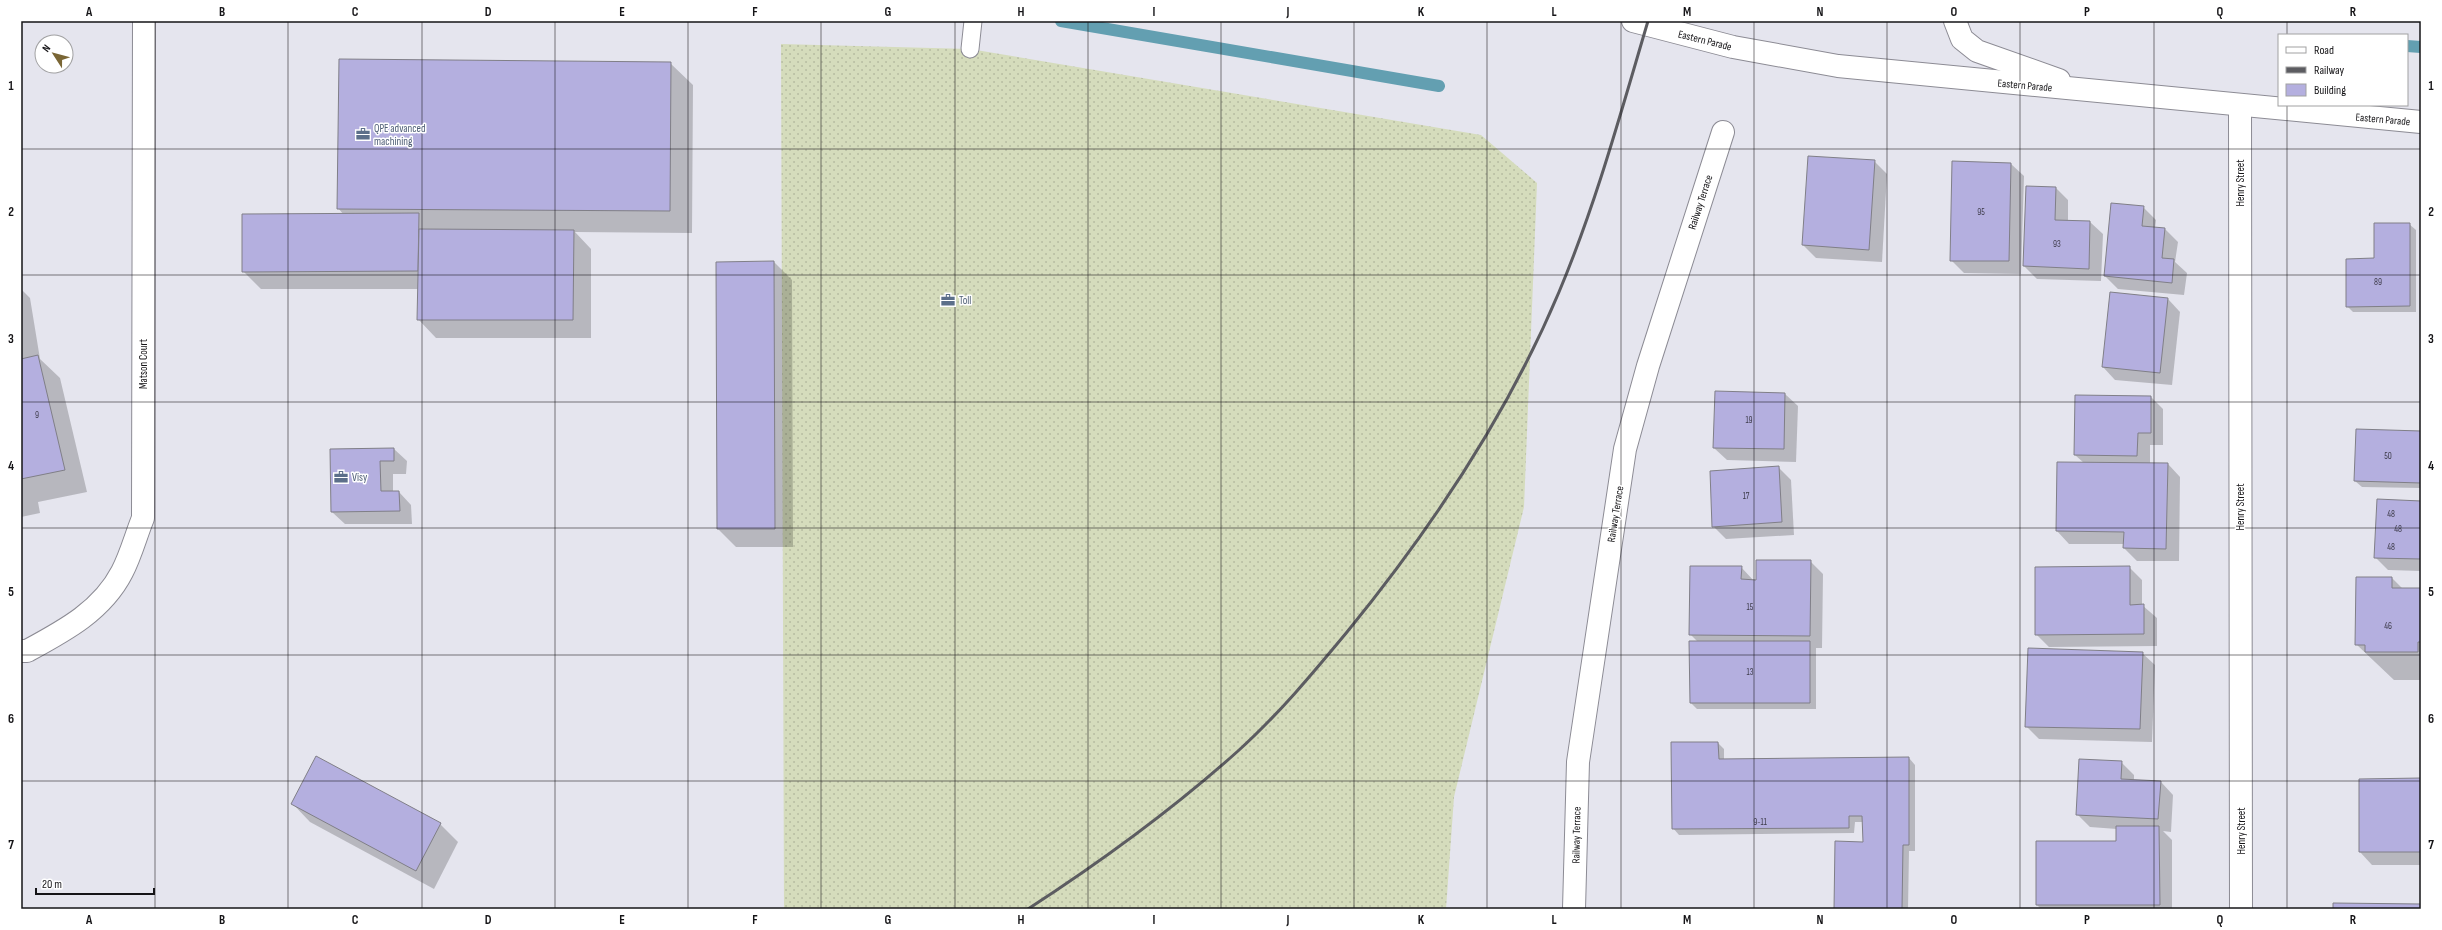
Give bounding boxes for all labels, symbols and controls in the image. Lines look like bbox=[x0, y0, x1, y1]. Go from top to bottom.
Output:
text: A bbox=[85, 4, 93, 20]
text: B bbox=[219, 4, 225, 20]
text: C bbox=[352, 4, 359, 20]
text: D bbox=[485, 4, 492, 20]
text: E bbox=[619, 4, 625, 20]
text: F bbox=[752, 4, 758, 20]
text: G bbox=[885, 4, 892, 20]
text: H bbox=[1018, 4, 1025, 20]
text: I bbox=[1153, 4, 1156, 20]
text: J bbox=[1286, 4, 1290, 20]
text: K bbox=[1418, 4, 1425, 20]
text: L bbox=[1551, 4, 1557, 20]
text: M bbox=[1683, 4, 1691, 20]
text: N bbox=[1817, 4, 1824, 20]
text: O bbox=[1951, 4, 1958, 20]
text: P bbox=[2084, 4, 2090, 20]
text: Q bbox=[2217, 4, 2224, 20]
text: R bbox=[2350, 4, 2357, 20]
street label: Eastern Parade bbox=[1677, 28, 1733, 53]
north arrow bbox=[34, 34, 74, 74]
legend bbox=[2278, 34, 2408, 106]
text: N bbox=[39, 42, 53, 55]
text: Road bbox=[2314, 43, 2334, 58]
text: Railway bbox=[2314, 63, 2345, 78]
street label: Eastern Parade bbox=[1997, 77, 2053, 94]
text: 1 bbox=[8, 78, 14, 94]
text: 1 bbox=[2428, 78, 2434, 94]
text: Building bbox=[2314, 83, 2346, 98]
street label: Eastern Parade bbox=[2355, 111, 2411, 128]
place label: QPE advanced machining bbox=[374, 122, 426, 148]
office icon: QPE advanced machining bbox=[355, 126, 371, 142]
street label: Henry Street bbox=[2234, 159, 2247, 207]
street label: Railway Terrace bbox=[1686, 173, 1715, 231]
text: 2 bbox=[8, 204, 14, 220]
text: 2 bbox=[2428, 204, 2434, 220]
house number: 95 bbox=[1977, 207, 1985, 218]
house number: 93 bbox=[2053, 239, 2061, 250]
house number: 89 bbox=[2374, 277, 2382, 288]
office icon: Toll bbox=[940, 292, 956, 308]
place label: Toll bbox=[959, 294, 971, 307]
text: 3 bbox=[8, 331, 14, 347]
text: 3 bbox=[2428, 331, 2434, 347]
street label: Matson Court bbox=[137, 338, 150, 389]
house number: 9 bbox=[35, 410, 39, 421]
house number: 19 bbox=[1745, 415, 1753, 426]
house number: 50 bbox=[2384, 451, 2392, 462]
text: 4 bbox=[8, 458, 14, 474]
text: 4 bbox=[2428, 458, 2434, 474]
office icon: Visy bbox=[333, 469, 349, 485]
place label: Visy bbox=[352, 471, 368, 484]
street label: Henry Street bbox=[2234, 483, 2247, 531]
street label: Railway Terrace bbox=[1605, 485, 1626, 543]
house number: 17 bbox=[1743, 491, 1750, 502]
house number: 48 bbox=[2387, 509, 2395, 520]
house number: 48 bbox=[2394, 524, 2402, 535]
house number: 48 bbox=[2387, 542, 2395, 553]
text: 5 bbox=[8, 584, 14, 600]
text: 5 bbox=[2428, 584, 2434, 600]
house number: 15 bbox=[1747, 602, 1754, 613]
house number: 46 bbox=[2384, 621, 2392, 632]
house number: 13 bbox=[1747, 667, 1754, 678]
text: 6 bbox=[8, 711, 14, 727]
text: 6 bbox=[2428, 711, 2434, 727]
street label: Railway Terrace bbox=[1570, 807, 1583, 864]
street label: Henry Street bbox=[2235, 807, 2248, 855]
house number: 9-11 bbox=[1753, 817, 1768, 828]
text: 7 bbox=[8, 837, 14, 853]
text: 7 bbox=[2428, 837, 2434, 853]
scale bar bbox=[36, 870, 154, 896]
text: 20 m bbox=[42, 877, 62, 892]
text: A bbox=[85, 912, 93, 928]
text: B bbox=[219, 912, 225, 928]
text: C bbox=[352, 912, 359, 928]
text: D bbox=[485, 912, 492, 928]
text: E bbox=[619, 912, 625, 928]
text: F bbox=[752, 912, 758, 928]
text: G bbox=[885, 912, 892, 928]
text: H bbox=[1018, 912, 1025, 928]
text: I bbox=[1153, 912, 1156, 928]
text: J bbox=[1286, 912, 1290, 928]
text: K bbox=[1418, 912, 1425, 928]
text: L bbox=[1551, 912, 1557, 928]
text: M bbox=[1683, 912, 1691, 928]
text: N bbox=[1817, 912, 1824, 928]
text: O bbox=[1951, 912, 1958, 928]
text: P bbox=[2084, 912, 2090, 928]
text: Q bbox=[2217, 912, 2224, 928]
text: R bbox=[2350, 912, 2357, 928]

